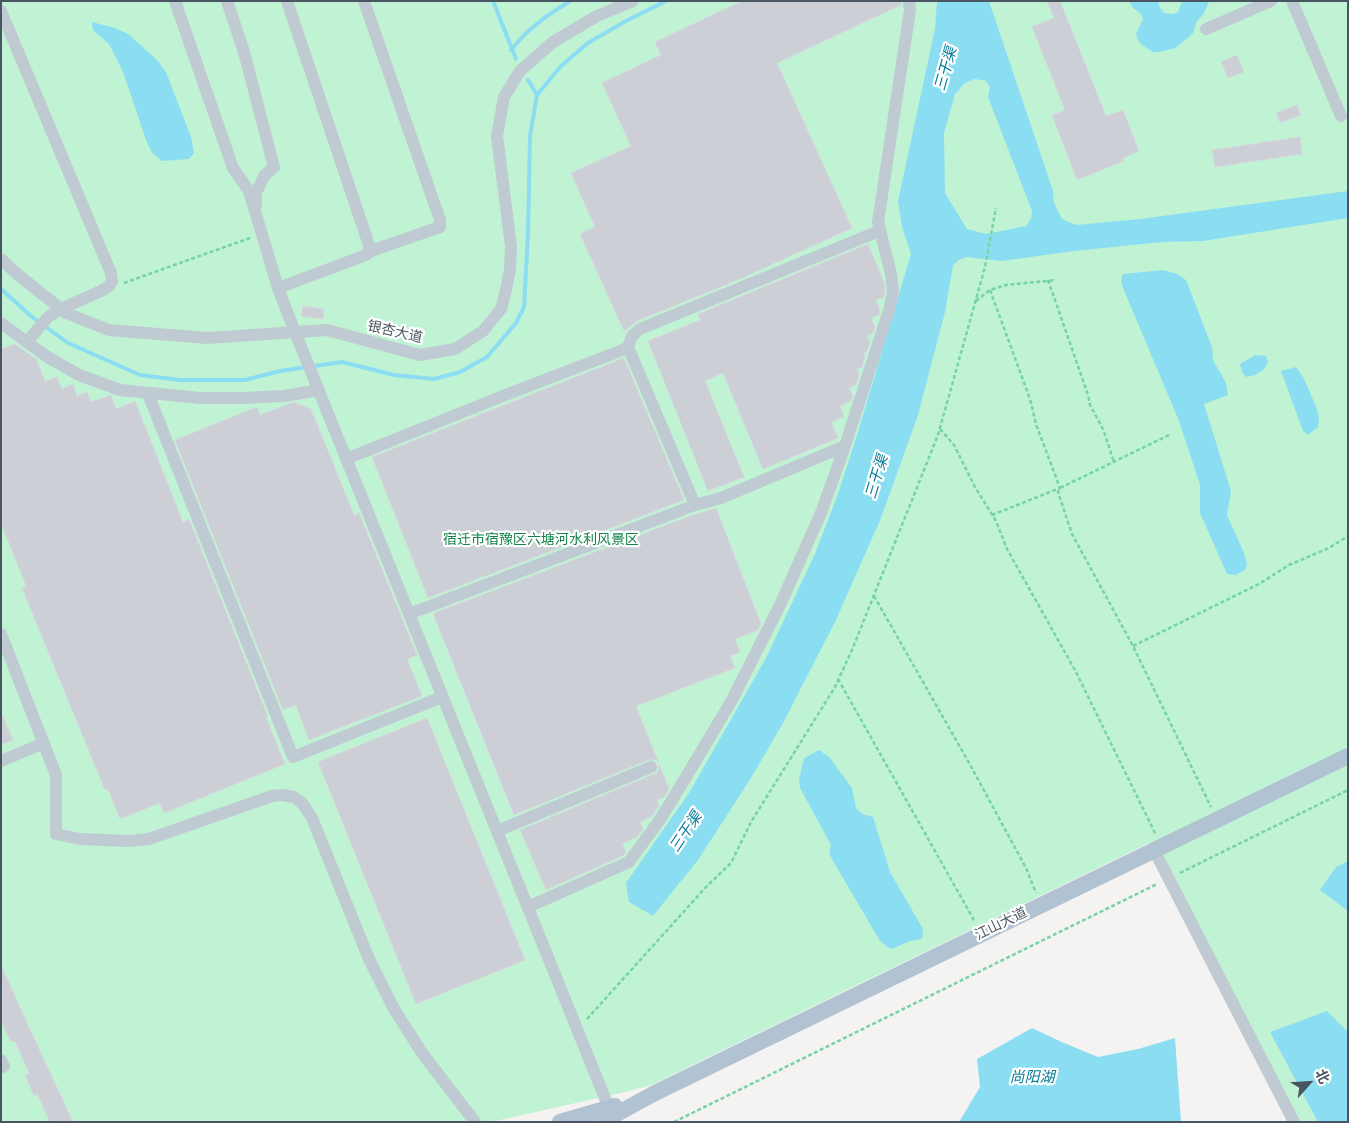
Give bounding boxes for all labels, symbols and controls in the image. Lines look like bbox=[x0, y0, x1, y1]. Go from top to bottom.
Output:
water label: 三干渠 bbox=[931, 45, 961, 93]
street label: 银杏大道 bbox=[366, 318, 424, 346]
water label: 三干渠 bbox=[862, 453, 892, 501]
park label: 宿迁市宿豫区六塘河水利风景区 bbox=[443, 532, 639, 548]
water label: 三干渠 bbox=[666, 808, 706, 856]
street label: 江山大道 bbox=[972, 904, 1030, 944]
north arrow bbox=[1284, 1058, 1334, 1108]
text: 北 bbox=[1311, 1066, 1334, 1087]
water label: 尚阳湖 bbox=[1010, 1069, 1054, 1087]

